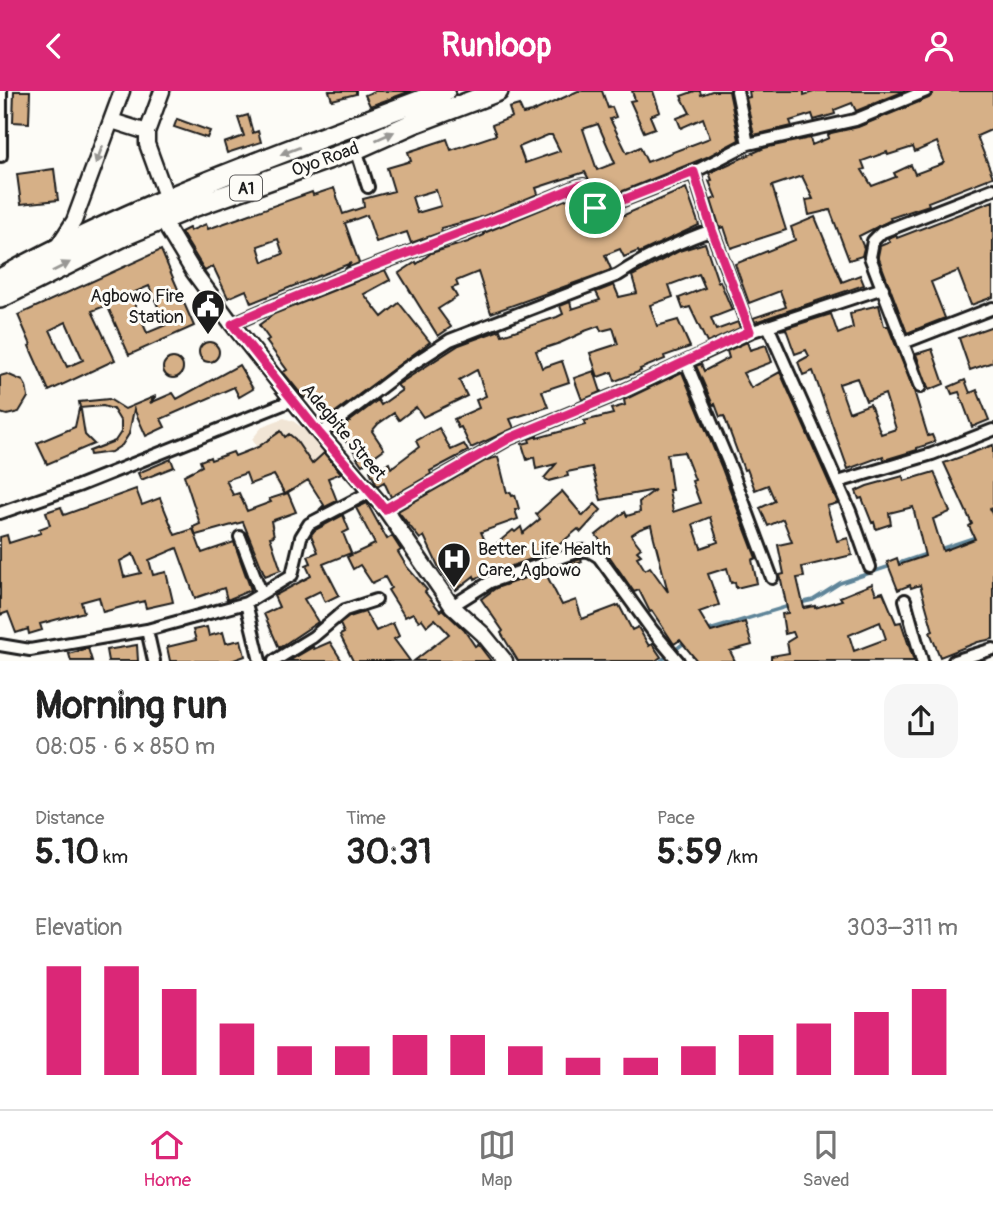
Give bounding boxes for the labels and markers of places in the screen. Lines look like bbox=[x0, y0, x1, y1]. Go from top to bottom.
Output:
pin bbox=[565, 178, 625, 238]
place label: Agbowo Fire Station bbox=[90, 285, 184, 329]
public building icon: Agbowo Fire Station bbox=[189, 287, 227, 336]
place label: Better Life Health Care, Agbowo bbox=[478, 538, 611, 582]
hospital icon: Better Life Health Care, Agbowo bbox=[435, 540, 473, 589]

